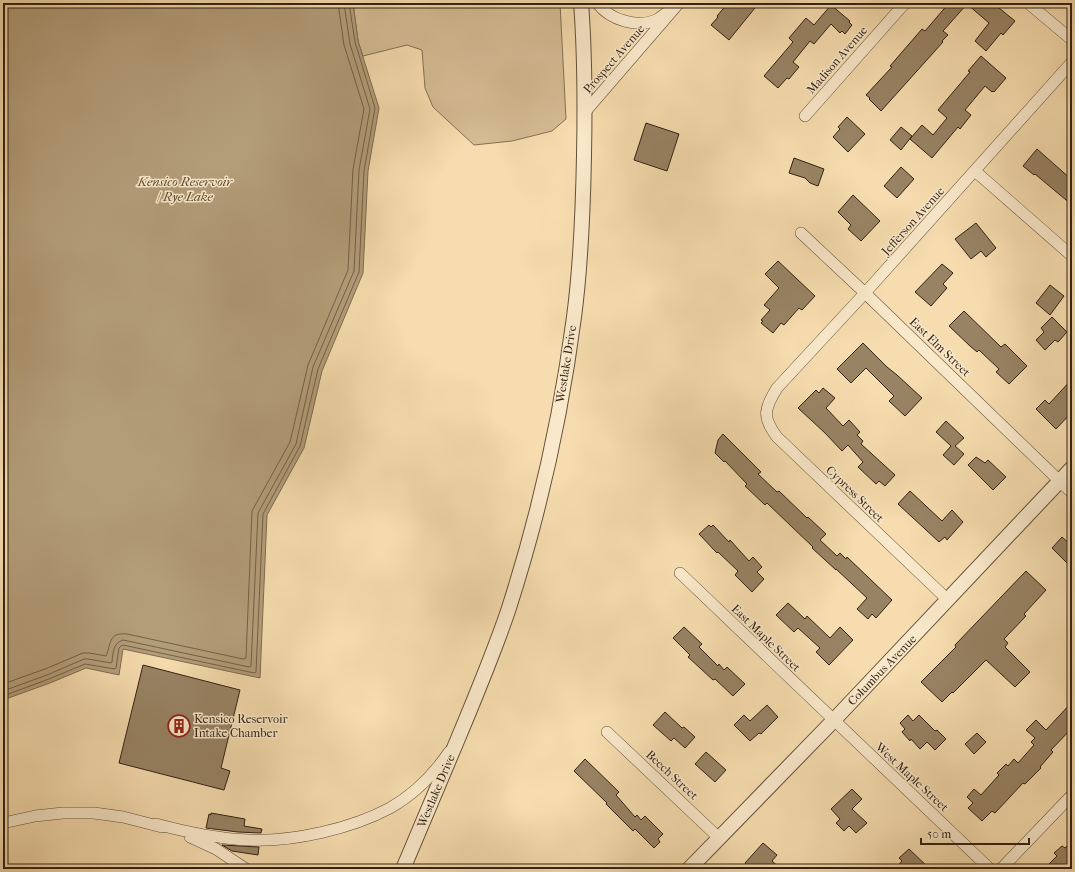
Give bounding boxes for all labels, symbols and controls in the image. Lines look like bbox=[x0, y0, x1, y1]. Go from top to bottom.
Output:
street label: Prospect Avenue bbox=[580, 22, 648, 96]
street label: Madison Avenue bbox=[804, 23, 870, 97]
water label: Kensico Reservoir / Rye Lake bbox=[137, 174, 233, 204]
street label: Jefferson Avenue bbox=[878, 184, 947, 259]
street label: East Elm Street bbox=[907, 315, 974, 380]
street label: Westlake Drive bbox=[553, 324, 579, 405]
street label: Cypress Street bbox=[823, 463, 887, 526]
street label: East Maple Street bbox=[729, 602, 804, 675]
street label: Columbus Avenue bbox=[845, 632, 919, 708]
place label: Kensico Reservoir Intake Chamber bbox=[194, 712, 289, 740]
building icon: Kensico Reservoir Intake Chamber bbox=[166, 713, 192, 739]
street label: West Maple Street bbox=[872, 739, 952, 815]
street label: Beech Street bbox=[643, 747, 701, 803]
street label: Westlake Drive bbox=[414, 752, 458, 831]
scale bar bbox=[921, 820, 1029, 846]
text: 50 m bbox=[927, 827, 951, 841]

